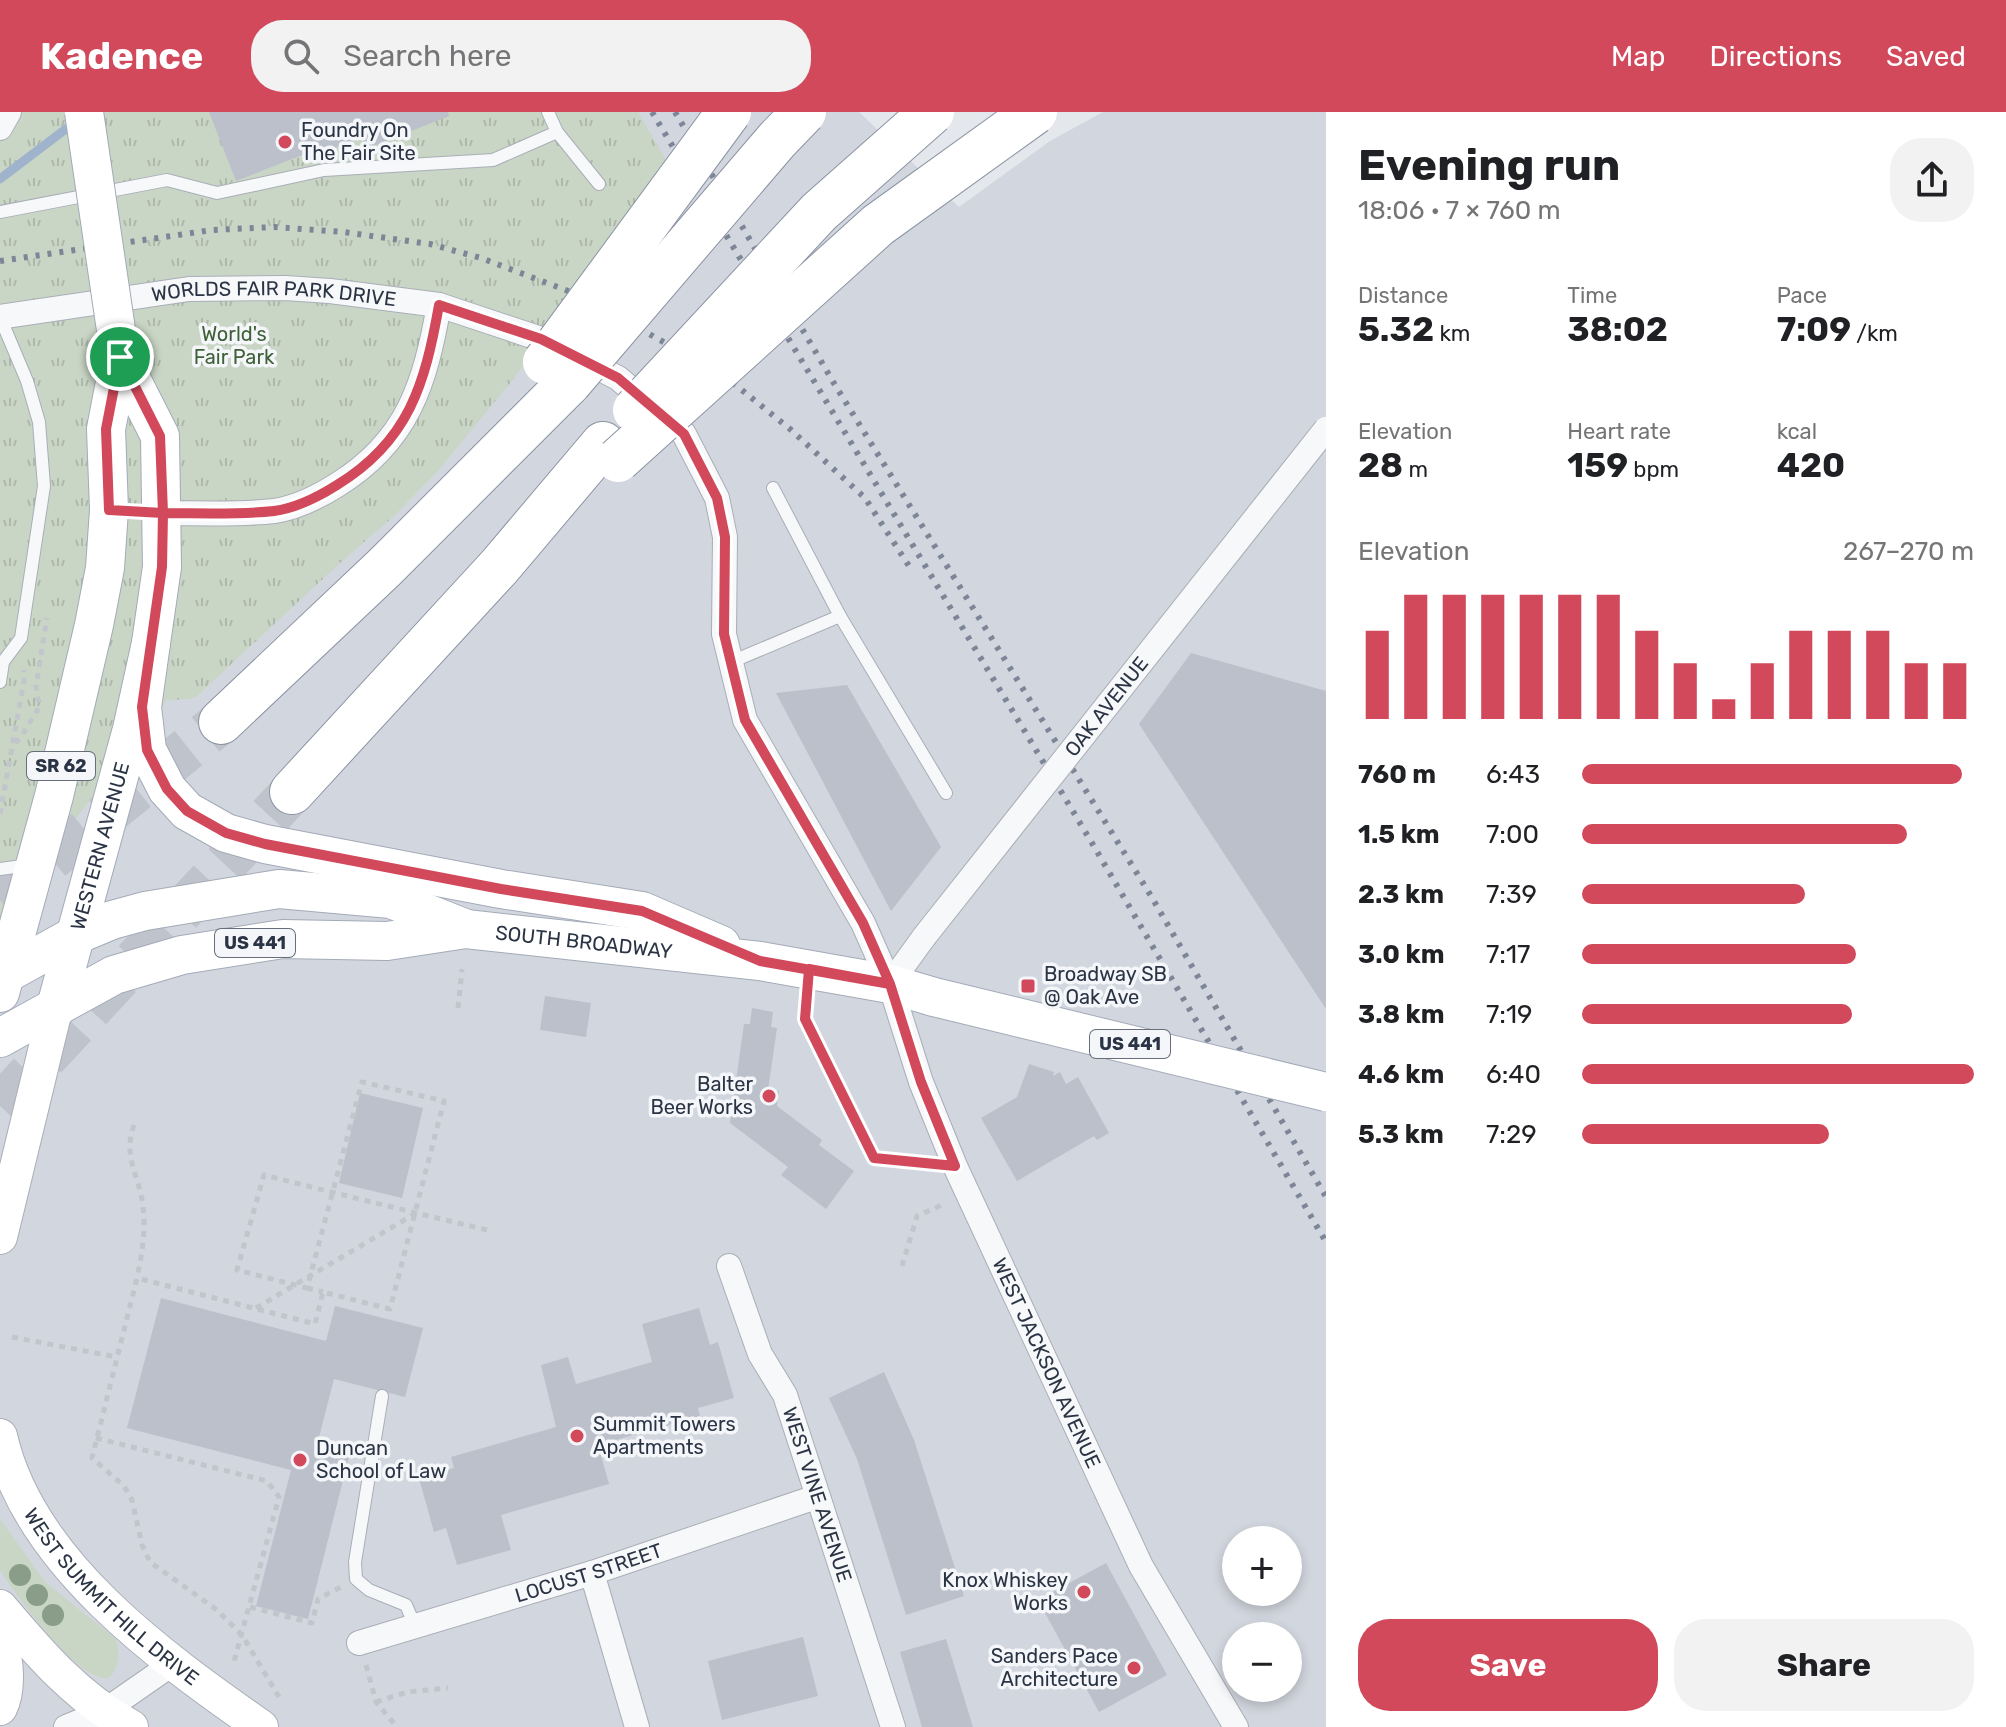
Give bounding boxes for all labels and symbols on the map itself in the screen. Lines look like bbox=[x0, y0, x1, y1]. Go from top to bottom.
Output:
place label: Foundry On The Fair Site bbox=[301, 118, 416, 165]
marker: Foundry On The Fair Site bbox=[276, 133, 294, 151]
street label: WORLDS FAIR PARK DRIVE bbox=[150, 276, 398, 311]
park label: World's Fair Park bbox=[194, 322, 275, 369]
pin bbox=[86, 323, 154, 391]
street label: OAK AVENUE bbox=[1060, 652, 1153, 761]
road number: SR 62 bbox=[27, 752, 95, 780]
street label: WESTERN AVENUE bbox=[65, 759, 134, 933]
street label: SOUTH BROADWAY bbox=[494, 920, 674, 963]
road number: US 441 bbox=[215, 929, 295, 957]
place label: Broadway SB @ Oak Ave bbox=[1044, 962, 1167, 1009]
marker: Broadway SB @ Oak Ave bbox=[1019, 977, 1037, 995]
road number: US 441 bbox=[1090, 1030, 1170, 1058]
place label: Balter Beer Works bbox=[651, 1072, 753, 1119]
marker: Balter Beer Works bbox=[760, 1087, 778, 1105]
street label: WEST JACKSON AVENUE bbox=[987, 1254, 1106, 1472]
street label: WEST VINE AVENUE bbox=[778, 1404, 857, 1585]
place label: Summit Towers Apartments bbox=[593, 1412, 736, 1459]
marker: Summit Towers Apartments bbox=[568, 1427, 586, 1445]
place label: Duncan School of Law bbox=[316, 1436, 446, 1483]
marker: Duncan School of Law bbox=[291, 1451, 309, 1469]
street label: WEST SUMMIT HILL DRIVE bbox=[19, 1504, 204, 1690]
street label: LOCUST STREET bbox=[512, 1538, 666, 1607]
place label: Knox Whiskey Works bbox=[942, 1568, 1068, 1615]
marker: Knox Whiskey Works bbox=[1075, 1583, 1093, 1601]
place label: Sanders Pace Architecture bbox=[991, 1644, 1118, 1691]
marker: Sanders Pace Architecture bbox=[1125, 1659, 1143, 1677]

